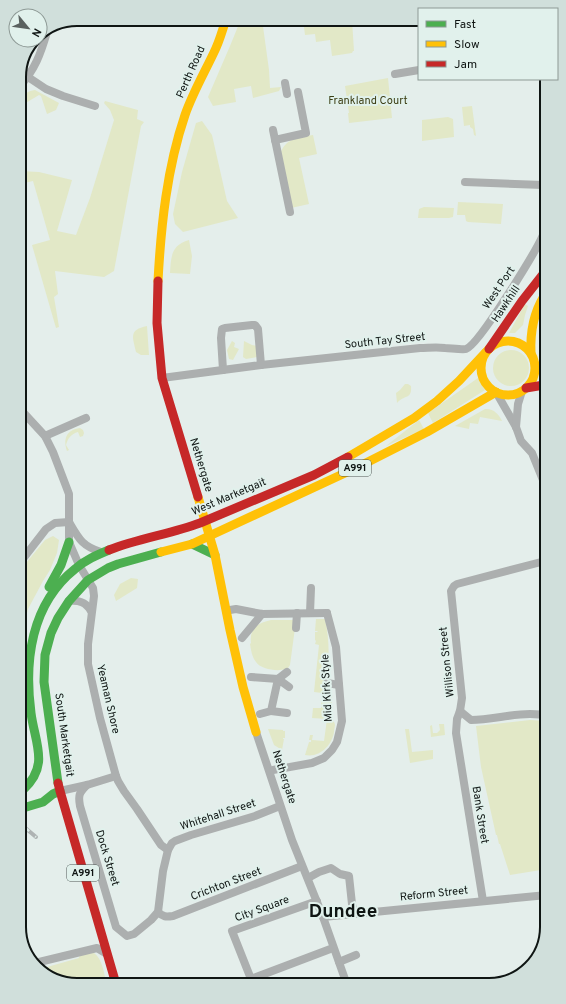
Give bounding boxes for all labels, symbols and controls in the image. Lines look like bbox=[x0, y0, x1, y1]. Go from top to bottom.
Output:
north arrow bbox=[8, 8, 48, 48]
legend bbox=[418, 8, 558, 80]
text: Fast bbox=[454, 17, 476, 33]
text: N bbox=[28, 26, 44, 39]
text: Slow bbox=[454, 37, 480, 53]
street label: Perth Road bbox=[173, 44, 209, 100]
text: Jam bbox=[454, 57, 477, 73]
park label: Frankland Court bbox=[328, 94, 408, 108]
street label: West Port bbox=[480, 264, 518, 312]
street label: Hawkhill bbox=[489, 283, 523, 325]
street label: South Tay Street bbox=[344, 330, 426, 352]
street label: Nethergate bbox=[186, 436, 216, 494]
road number: A991 bbox=[339, 460, 371, 476]
street label: West Marketgait bbox=[190, 475, 268, 519]
street label: Willison Street bbox=[436, 626, 458, 698]
street label: Mid Kirk Style bbox=[318, 654, 336, 722]
street label: Yeaman Shore bbox=[93, 663, 123, 735]
street label: South Marketgait bbox=[51, 692, 77, 778]
street label: Nethergate bbox=[269, 748, 299, 806]
street label: Bank Street bbox=[469, 785, 491, 845]
street label: Whitehall Street bbox=[178, 796, 258, 834]
street label: Dock Street bbox=[92, 828, 122, 888]
street label: Crichton Street bbox=[189, 864, 263, 904]
road number: A991 bbox=[67, 865, 99, 881]
street label: Reform Street bbox=[399, 883, 469, 905]
street label: City Square bbox=[233, 893, 291, 925]
district label: Dundee bbox=[309, 900, 377, 924]

